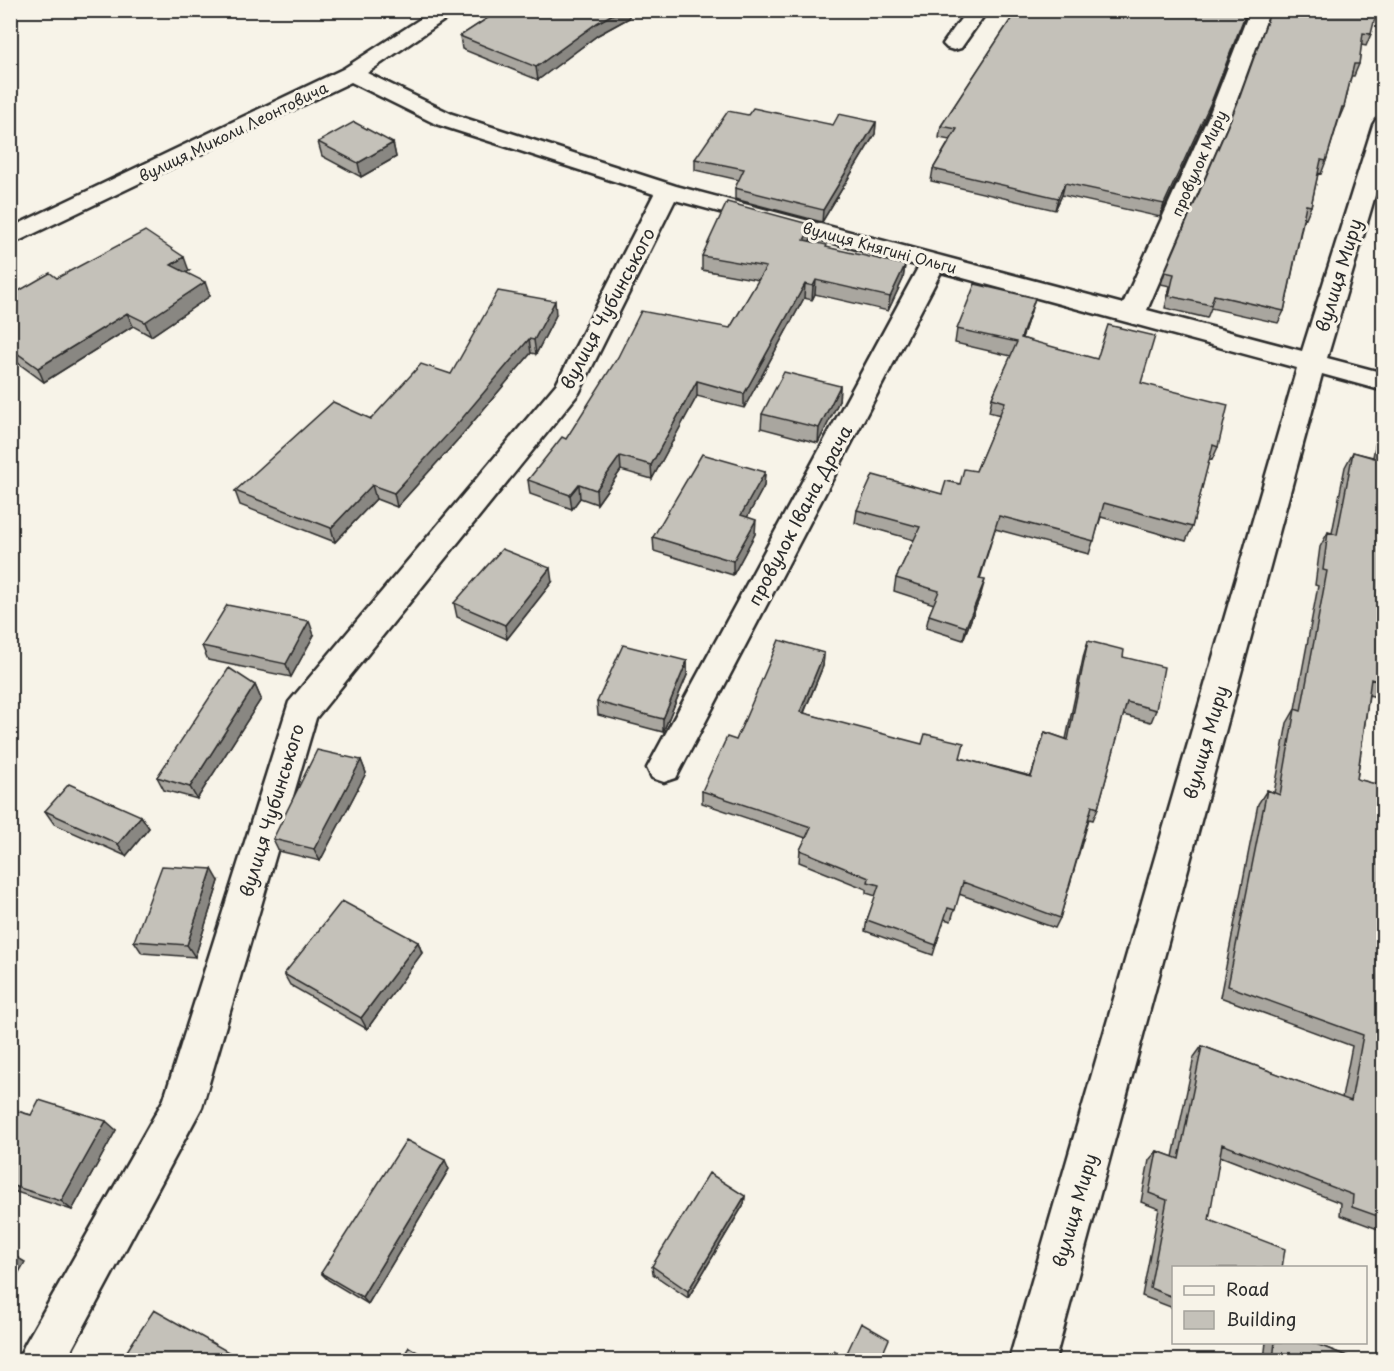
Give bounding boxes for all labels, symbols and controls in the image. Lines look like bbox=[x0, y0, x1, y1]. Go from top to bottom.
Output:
street label: вулиця Миколи Леонтовича bbox=[135, 75, 332, 187]
street label: провулок Миру bbox=[1164, 106, 1232, 220]
street label: вулиця Княгині Ольги bbox=[801, 215, 959, 279]
street label: вулиця Миру bbox=[1308, 215, 1368, 335]
street label: вулиця Чубинського bbox=[553, 222, 661, 394]
street label: провулок Івана Драча bbox=[740, 419, 858, 610]
street label: вулиця Миру bbox=[1176, 682, 1234, 802]
street label: вулиця Чубинського bbox=[232, 720, 310, 900]
street label: вулиця Миру bbox=[1045, 1150, 1103, 1270]
legend bbox=[1172, 1266, 1367, 1344]
text: Road bbox=[1226, 1275, 1270, 1302]
text: Building bbox=[1226, 1305, 1296, 1332]

